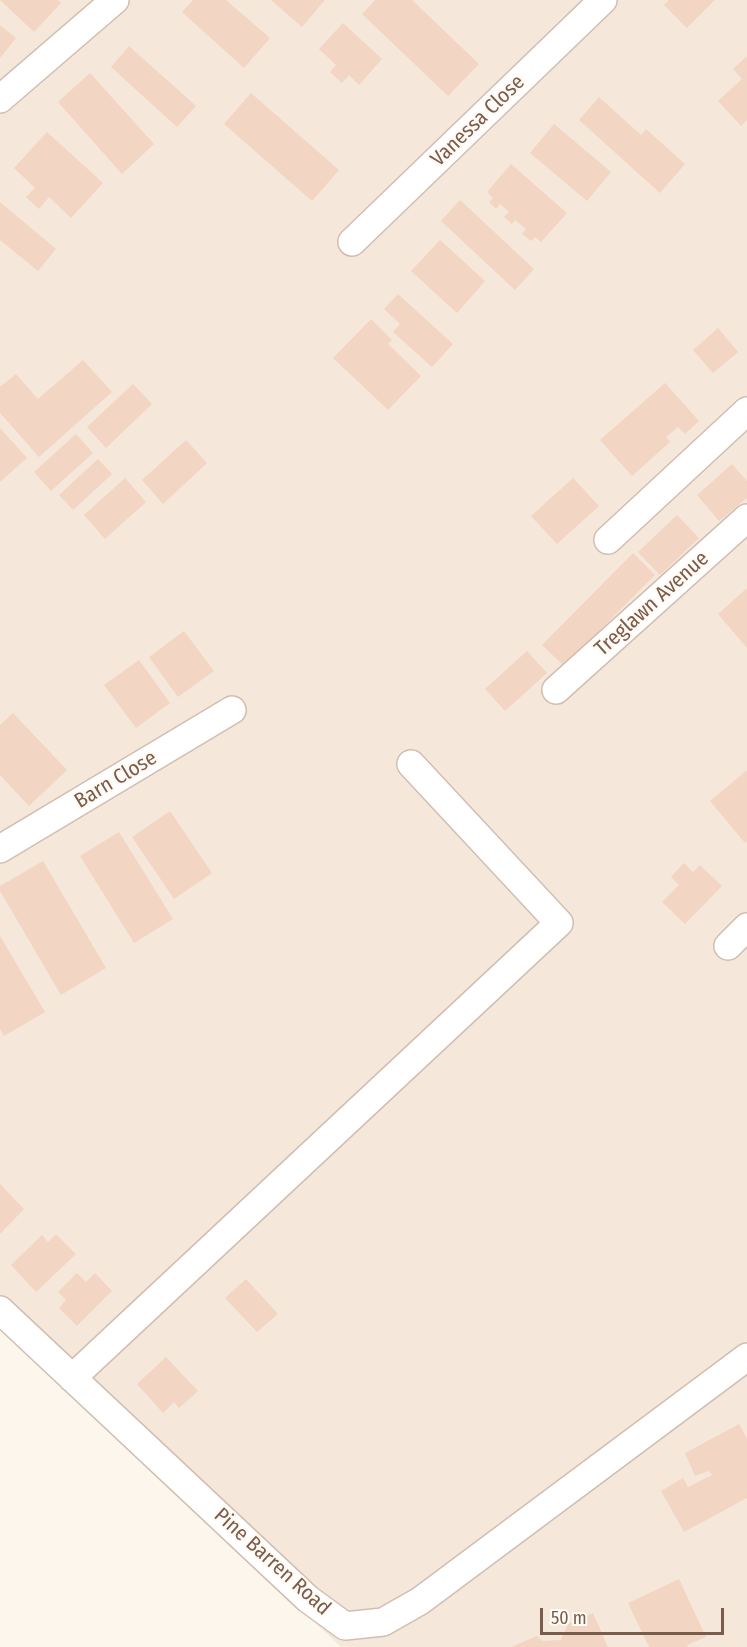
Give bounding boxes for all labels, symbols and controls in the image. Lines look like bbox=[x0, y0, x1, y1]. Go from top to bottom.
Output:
street label: Vanessa Close bbox=[426, 70, 530, 172]
street label: Treglawn Avenue bbox=[590, 546, 714, 662]
street label: Barn Close bbox=[70, 746, 162, 814]
street label: Pine Barren Road bbox=[208, 1503, 336, 1621]
scale bar bbox=[543, 1596, 728, 1634]
text: 50 m bbox=[551, 1607, 587, 1629]

